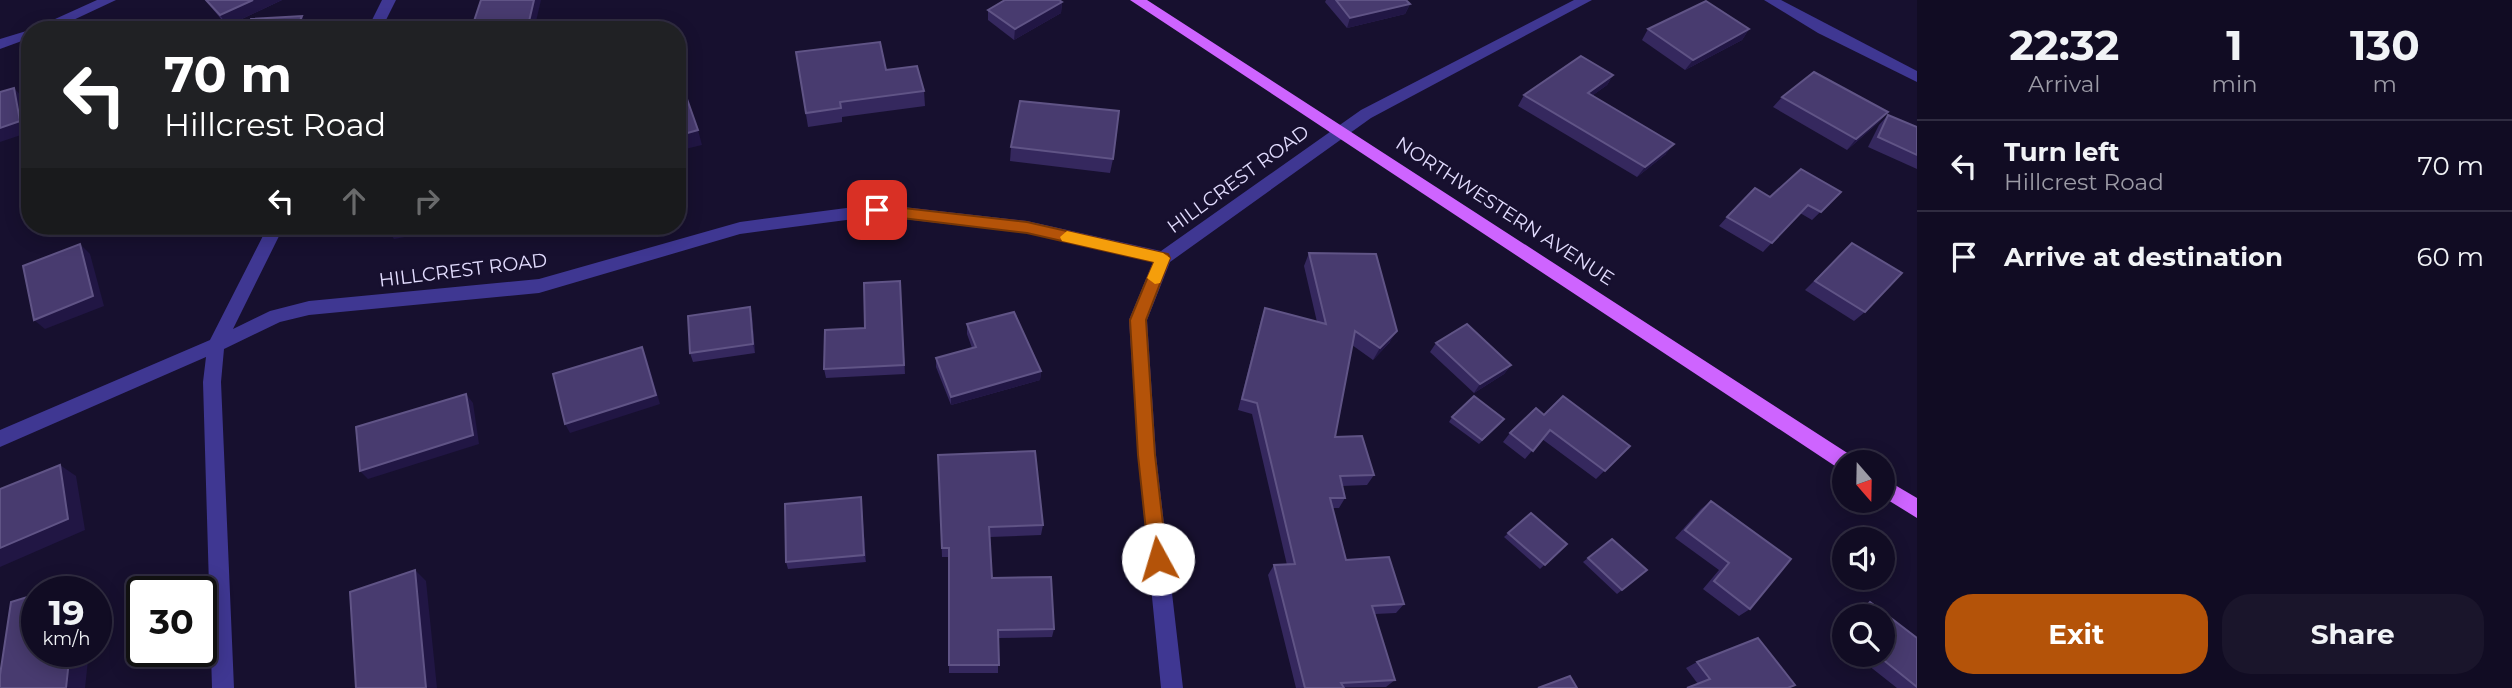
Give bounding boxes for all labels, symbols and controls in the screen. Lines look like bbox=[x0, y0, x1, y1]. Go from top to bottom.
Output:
text: 22:32 bbox=[2009, 19, 2119, 71]
text: 1 bbox=[2226, 19, 2243, 71]
text: 130 bbox=[2350, 19, 2420, 71]
text: 70 m bbox=[164, 45, 292, 104]
icon: left bbox=[49, 49, 140, 140]
text: Arrival bbox=[2028, 70, 2101, 98]
text: min bbox=[2212, 70, 2258, 98]
text: m bbox=[2373, 70, 2397, 98]
text: Hillcrest Road bbox=[164, 105, 386, 144]
street label: HILLCREST ROAD bbox=[1163, 120, 1313, 238]
street label: NORTHWESTERN AVENUE bbox=[1392, 132, 1618, 290]
text: Turn left bbox=[2004, 136, 2120, 168]
icon: left bbox=[1945, 147, 1983, 185]
text: 70 m bbox=[2418, 150, 2484, 182]
text: Hillcrest Road bbox=[2004, 168, 2164, 196]
pin bbox=[847, 180, 907, 240]
icon: left bbox=[262, 182, 300, 220]
icon: ahead bbox=[335, 182, 373, 220]
icon: right bbox=[408, 182, 446, 220]
icon: arrive bbox=[858, 191, 896, 229]
icon: arrive bbox=[1945, 238, 1983, 276]
text: Arrive at destination bbox=[2004, 241, 2283, 273]
text: 60 m bbox=[2417, 241, 2484, 273]
street label: HILLCREST ROAD bbox=[378, 248, 548, 292]
north arrow bbox=[1832, 450, 1895, 513]
map controls bbox=[1832, 450, 1895, 667]
position arrow bbox=[1121, 522, 1195, 596]
button: sound bbox=[1832, 527, 1895, 590]
speed limit sign: 30 bbox=[126, 576, 217, 667]
text: 19 bbox=[48, 591, 85, 634]
button: Exit bbox=[1945, 594, 2208, 674]
button: Share bbox=[2222, 594, 2484, 674]
button: search bbox=[1832, 604, 1895, 667]
text: km/h bbox=[42, 628, 91, 650]

